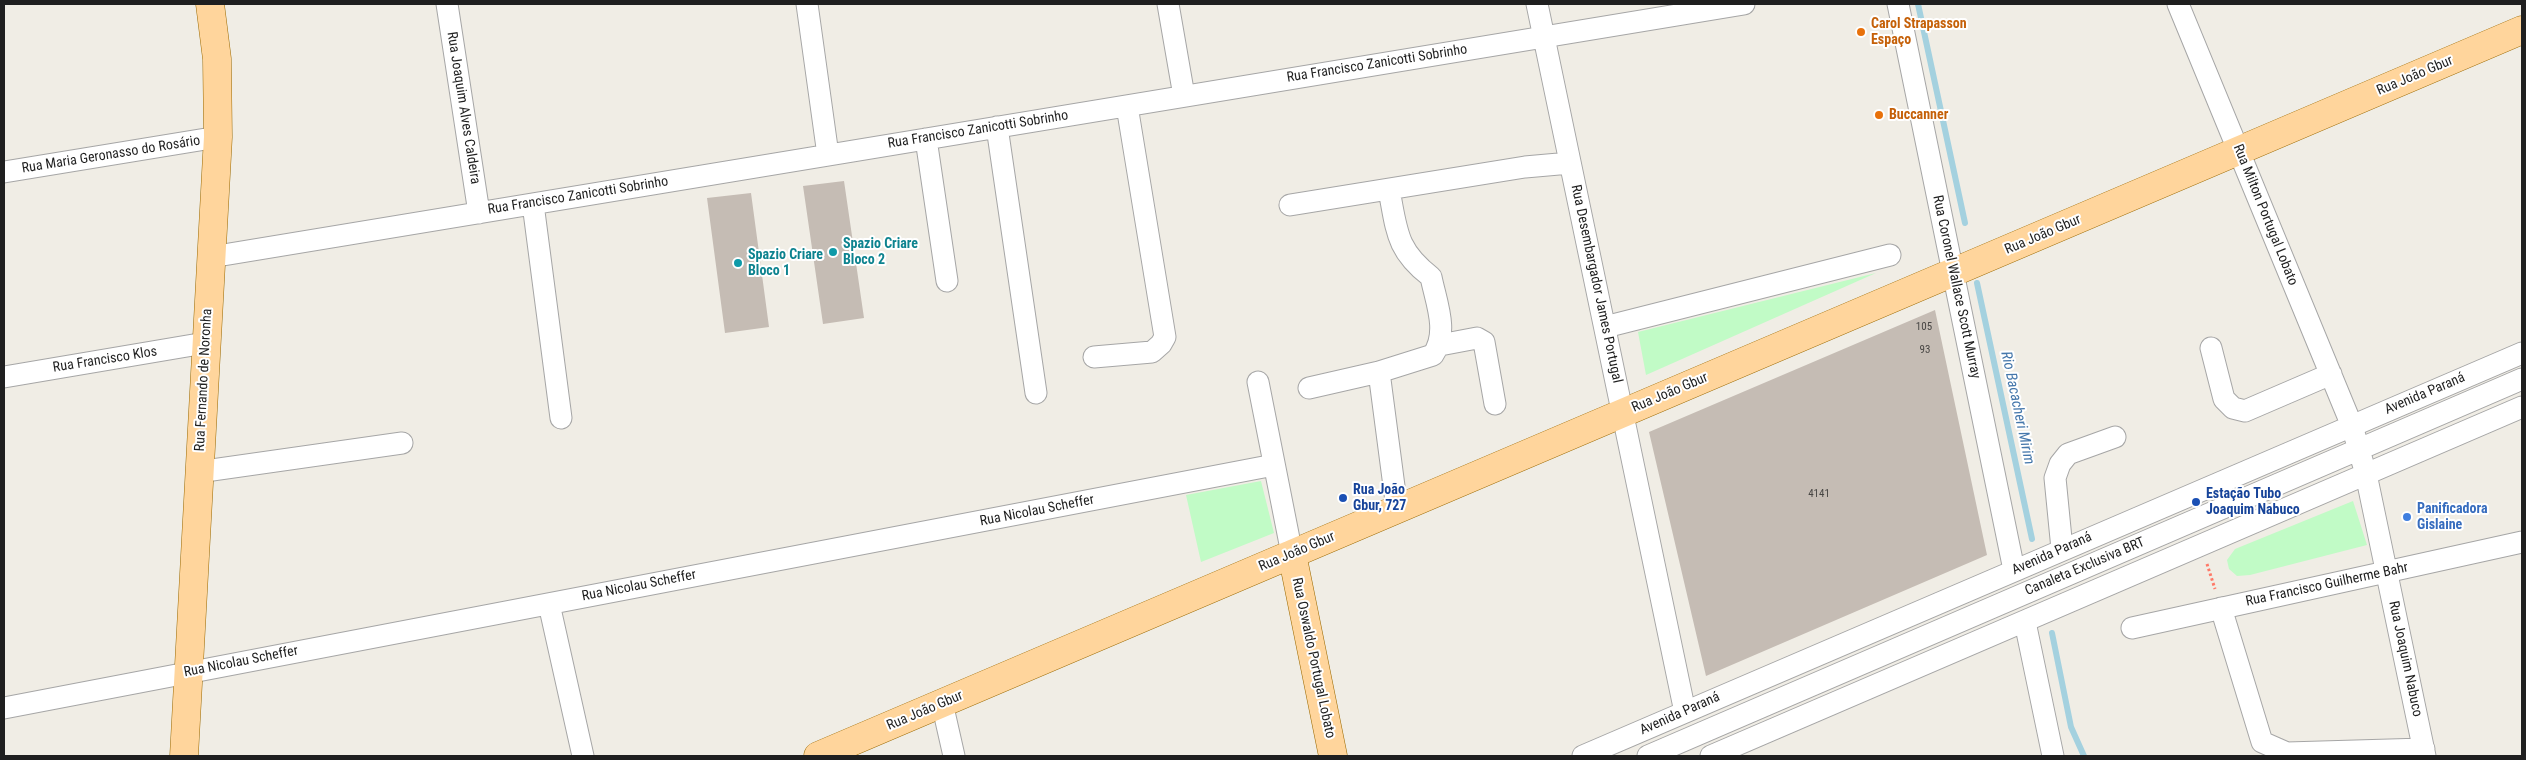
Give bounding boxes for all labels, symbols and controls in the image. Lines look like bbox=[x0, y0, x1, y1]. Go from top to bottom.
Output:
place label: Carol Strapasson Espaço bbox=[1871, 16, 1967, 48]
marker: Carol Strapasson Espaço bbox=[1855, 26, 1867, 38]
street label: Rua Joaquim Alves Caldeira bbox=[443, 31, 483, 185]
street label: Rua Francisco Zanicotti Sobrinho bbox=[1286, 41, 1468, 87]
street label: Rua João Gbur bbox=[2374, 52, 2456, 100]
street label: Rua Francisco Zanicotti Sobrinho bbox=[887, 107, 1069, 153]
place label: Buccanner bbox=[1889, 107, 1948, 123]
marker: Buccanner bbox=[1873, 109, 1885, 121]
street label: Rua Maria Geronasso do Rosário bbox=[21, 133, 201, 177]
street label: Rua Milton Portugal Lobato bbox=[2229, 142, 2301, 288]
street label: Rua Francisco Zanicotti Sobrinho bbox=[487, 173, 669, 219]
street label: Rua Desembargador James Portugal bbox=[1567, 183, 1625, 385]
street label: Rua Coronel Wallace Scott Murray bbox=[1928, 194, 1984, 380]
street label: Rua João Gbur bbox=[2002, 211, 2084, 259]
place label: Spazio Criare Bloco 2 bbox=[843, 236, 918, 268]
marker: Spazio Criare Bloco 2 bbox=[827, 246, 839, 258]
place label: Spazio Criare Bloco 1 bbox=[748, 247, 823, 280]
marker: Spazio Criare Bloco 1 bbox=[732, 257, 744, 269]
street label: Rua Fernando de Noronha bbox=[192, 308, 216, 452]
house number: 105 bbox=[1916, 320, 1932, 334]
street label: Rua Francisco Klos bbox=[52, 343, 158, 377]
house number: 93 bbox=[1920, 343, 1930, 357]
water label: Rio Bacacheri Mirim bbox=[1996, 350, 2038, 466]
street label: Rua João Gbur bbox=[1629, 369, 1711, 417]
street label: Avenida Paraná bbox=[2382, 370, 2468, 418]
place label: Rua João Gbur, 727 bbox=[1353, 482, 1406, 514]
place label: Estação Tubo Joaquim Nabuco bbox=[2206, 486, 2300, 518]
house number: 4141 bbox=[1808, 487, 1830, 501]
street label: Rua Nicolau Scheffer bbox=[978, 492, 1096, 530]
marker: Rua João Gbur, 727 bbox=[1337, 492, 1349, 504]
marker: Estação Tubo Joaquim Nabuco bbox=[2190, 496, 2202, 508]
place label: Panificadora Gislaine bbox=[2417, 501, 2487, 534]
marker: Panificadora Gislaine bbox=[2401, 511, 2413, 523]
street label: Rua João Gbur bbox=[1256, 528, 1338, 576]
street label: Avenida Paraná bbox=[2009, 529, 2095, 579]
street label: Canaleta Exclusiva BRT bbox=[2023, 534, 2147, 600]
street label: Rua Francisco Guilherme Bahr bbox=[2244, 560, 2410, 610]
street label: Rua Nicolau Scheffer bbox=[580, 567, 698, 605]
street label: Rua Oswaldo Portugal Lobato bbox=[1288, 576, 1338, 740]
street label: Rua Joaquim Nabuco bbox=[2385, 600, 2425, 718]
street label: Rua Nicolau Scheffer bbox=[182, 643, 300, 681]
street label: Rua João Gbur bbox=[884, 687, 966, 735]
street label: Avenida Paraná bbox=[1637, 689, 1723, 739]

